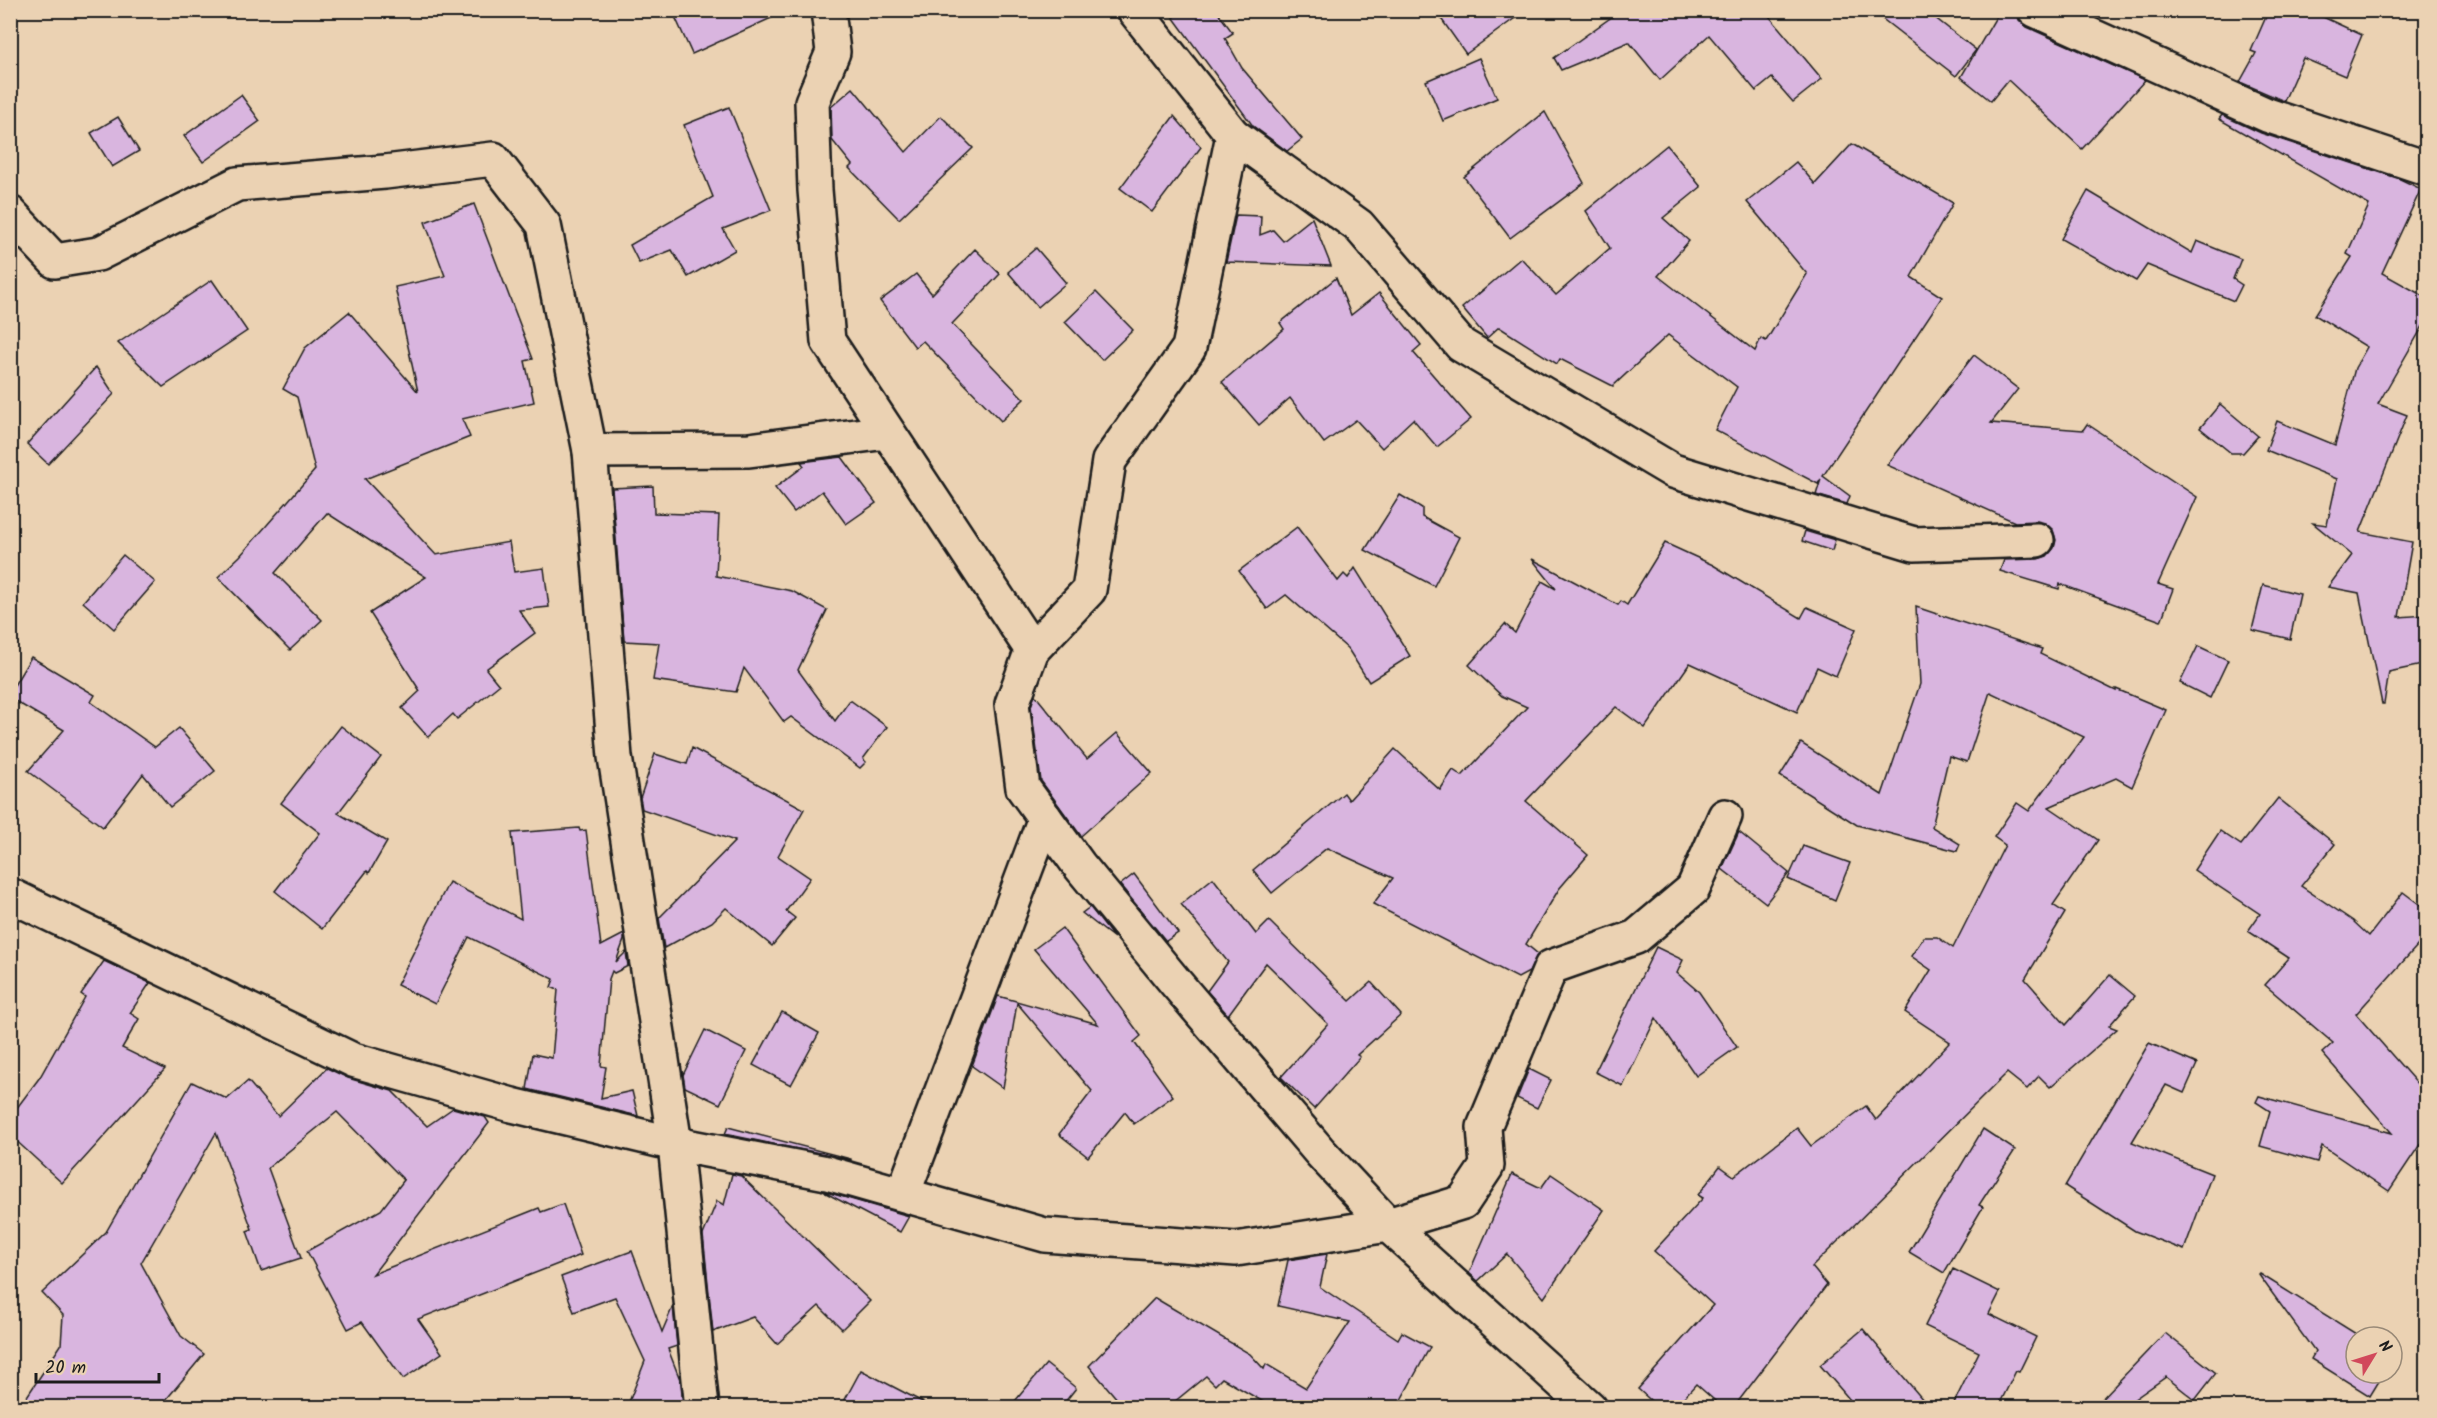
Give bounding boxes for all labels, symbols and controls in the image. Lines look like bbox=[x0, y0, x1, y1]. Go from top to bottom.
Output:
north arrow bbox=[2344, 1325, 2404, 1385]
text: N bbox=[2372, 1335, 2398, 1358]
scale bar bbox=[36, 1346, 159, 1384]
text: 20 m bbox=[45, 1354, 86, 1383]

